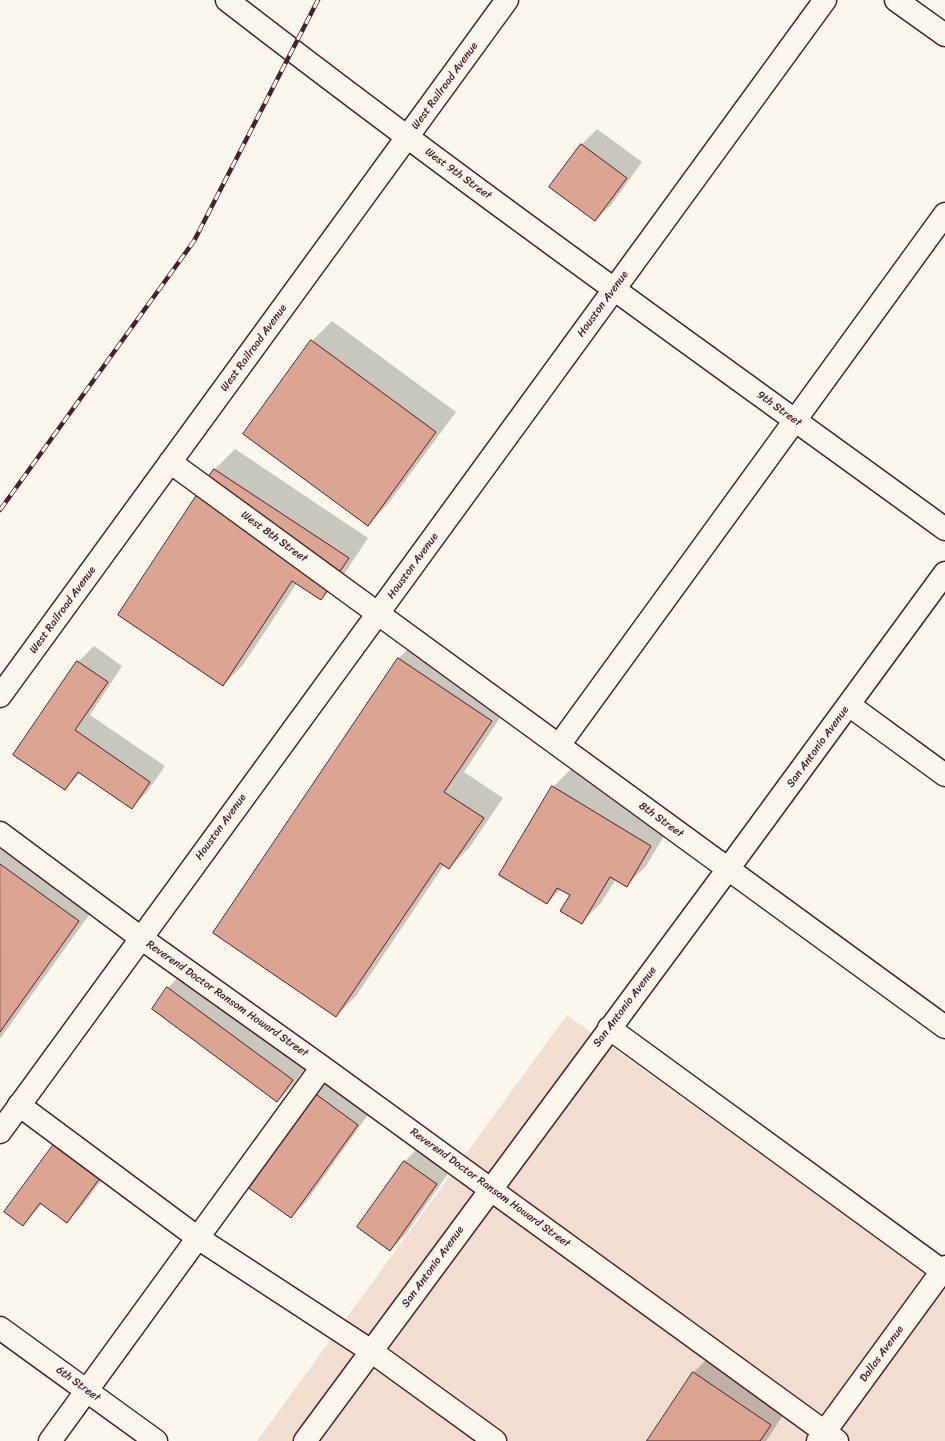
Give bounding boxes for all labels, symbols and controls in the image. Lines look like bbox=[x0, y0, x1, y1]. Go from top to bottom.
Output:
street label: West Railroad Avenue bbox=[409, 40, 481, 132]
street label: West 9th Street bbox=[422, 145, 494, 203]
street label: Houston Avenue bbox=[575, 268, 631, 340]
street label: West Railroad Avenue bbox=[218, 302, 290, 394]
street label: 9th Street bbox=[754, 388, 804, 430]
street label: West 8th Street bbox=[238, 508, 310, 566]
street label: Houston Avenue bbox=[385, 530, 441, 602]
street label: West Railroad Avenue bbox=[27, 564, 99, 656]
street label: San Antonio Avenue bbox=[784, 704, 852, 790]
street label: Houston Avenue bbox=[193, 791, 249, 863]
street label: 8th Street bbox=[636, 799, 686, 841]
street label: Reverend Doctor Ransom Howard Street bbox=[143, 938, 311, 1060]
street label: San Antonio Avenue bbox=[590, 964, 660, 1050]
street label: Reverend Doctor Ransom Howard Street bbox=[407, 1125, 573, 1251]
street label: San Antonio Avenue bbox=[399, 1224, 467, 1310]
street label: Dallas Avenue bbox=[857, 1323, 907, 1385]
street label: 6th Street bbox=[53, 1363, 103, 1405]

